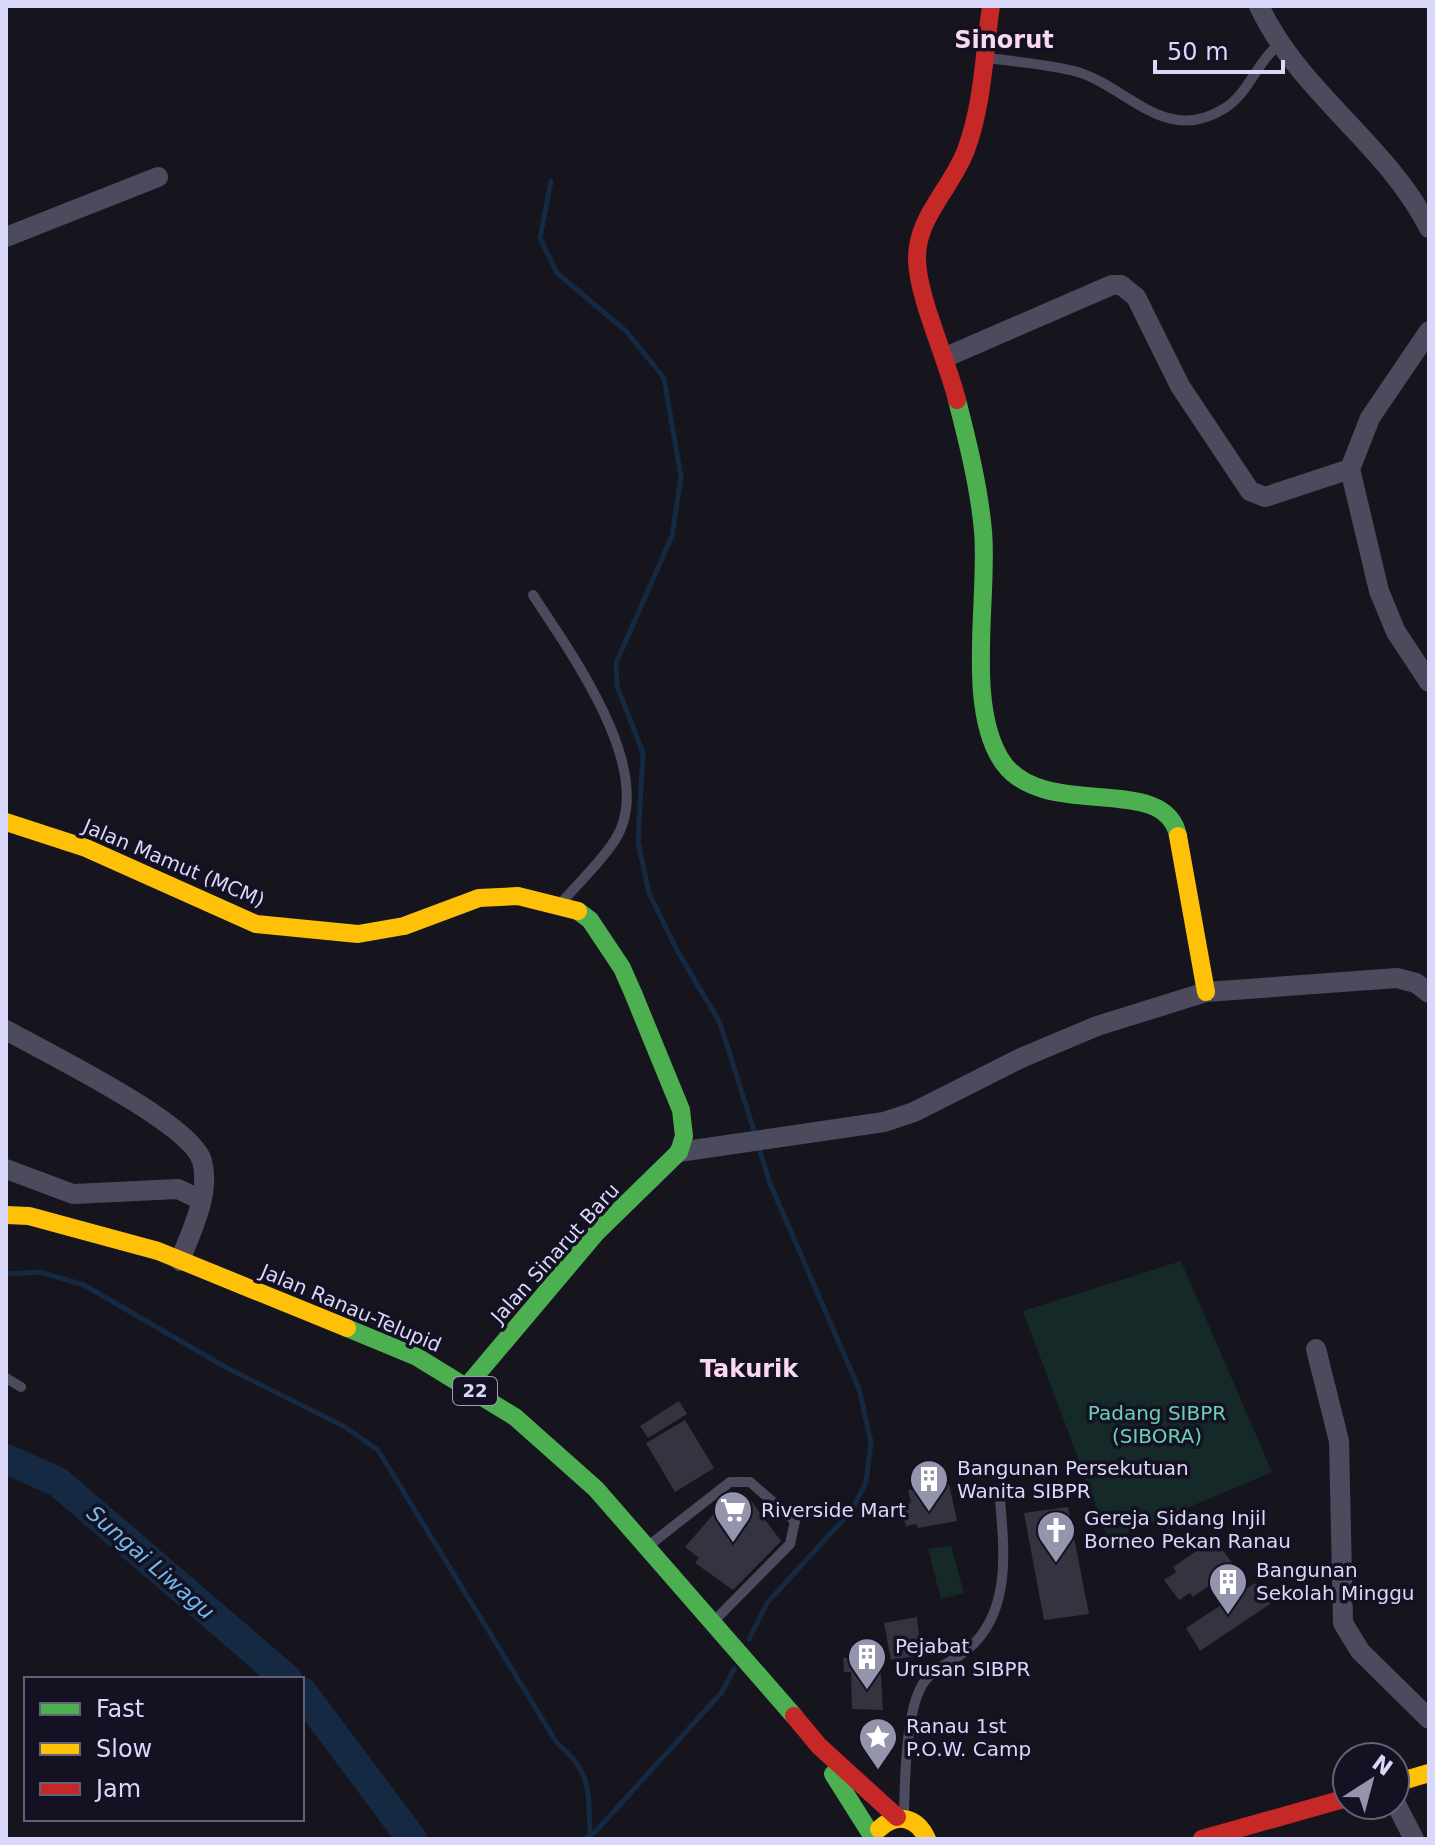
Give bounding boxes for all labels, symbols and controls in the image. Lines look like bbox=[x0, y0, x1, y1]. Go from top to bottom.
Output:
scale bar bbox=[1155, 24, 1283, 74]
district label: Sinorut bbox=[954, 26, 1054, 54]
text: 50 m bbox=[1167, 38, 1229, 66]
street label: Jalan Mamut (MCM) bbox=[78, 813, 268, 912]
street label: Jalan Sinarut Baru bbox=[484, 1178, 624, 1329]
street label: Jalan Ranau-Telupid bbox=[255, 1258, 445, 1357]
district label: Takurik bbox=[700, 1355, 799, 1383]
road number: 22 bbox=[453, 1377, 497, 1405]
park label: Padang SIBPR (SIBORA) bbox=[1088, 1401, 1226, 1448]
place label: Bangunan Persekutuan Wanita SIBPR bbox=[957, 1456, 1189, 1503]
building icon: Bangunan Persekutuan Wanita SIBPR bbox=[908, 1458, 950, 1513]
supermarket icon: Riverside Mart bbox=[712, 1489, 754, 1544]
place label: Riverside Mart bbox=[761, 1498, 906, 1522]
water label: Sungai Liwagu bbox=[82, 1500, 219, 1624]
place label: Gereja Sidang Injil Borneo Pekan Ranau bbox=[1084, 1506, 1291, 1553]
church icon: Gereja Sidang Injil Borneo Pekan Ranau bbox=[1035, 1509, 1077, 1564]
place label: Bangunan Sekolah Minggu bbox=[1256, 1558, 1415, 1605]
building icon: Bangunan Sekolah Minggu bbox=[1207, 1561, 1249, 1616]
place label: Pejabat Urusan SIBPR bbox=[895, 1634, 1031, 1681]
building icon: Pejabat Urusan SIBPR bbox=[846, 1636, 888, 1691]
legend bbox=[24, 1677, 304, 1821]
text: Fast bbox=[96, 1695, 144, 1723]
place label: Ranau 1st P.O.W. Camp bbox=[906, 1714, 1031, 1761]
place icon: Ranau 1st P.O.W. Camp bbox=[857, 1716, 899, 1771]
text: Slow bbox=[96, 1735, 152, 1763]
north arrow bbox=[1331, 1741, 1411, 1821]
text: N bbox=[1368, 1750, 1397, 1781]
text: Jam bbox=[94, 1775, 141, 1803]

